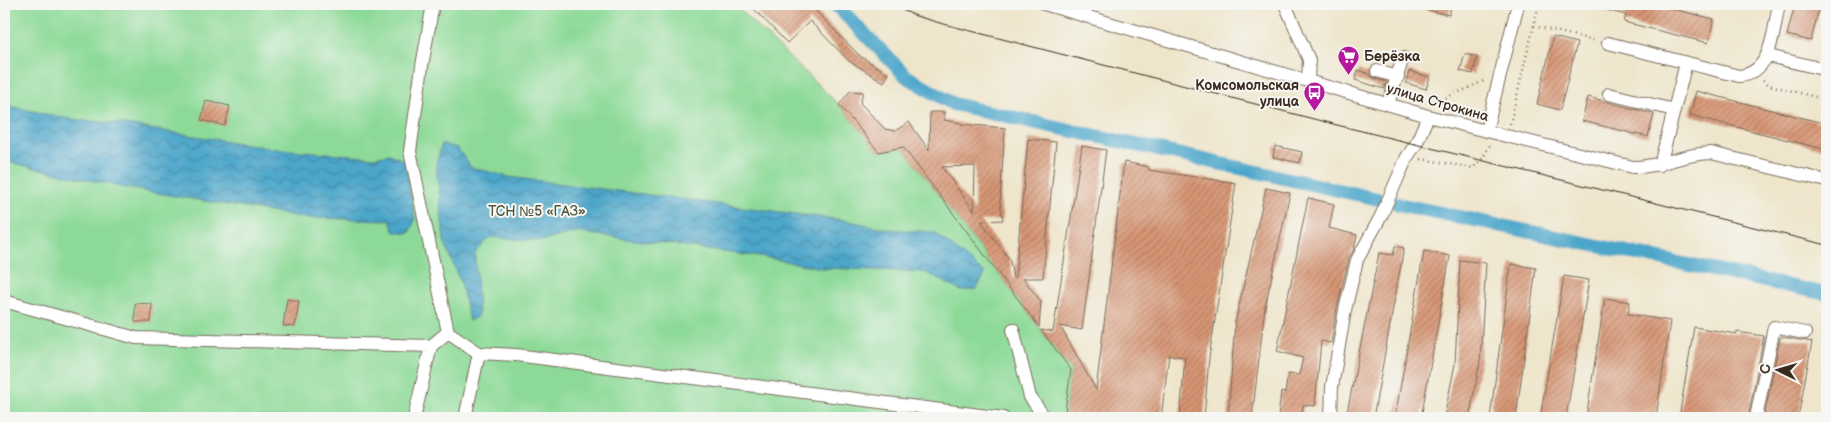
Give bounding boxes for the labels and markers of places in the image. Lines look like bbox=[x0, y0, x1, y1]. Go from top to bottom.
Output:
supermarket icon: Берёзка bbox=[1336, 44, 1360, 75]
place label: Берёзка bbox=[1364, 48, 1421, 65]
place label: Комсомольская улица bbox=[1195, 77, 1300, 110]
bus stop icon: Комсомольская улица bbox=[1303, 81, 1327, 112]

